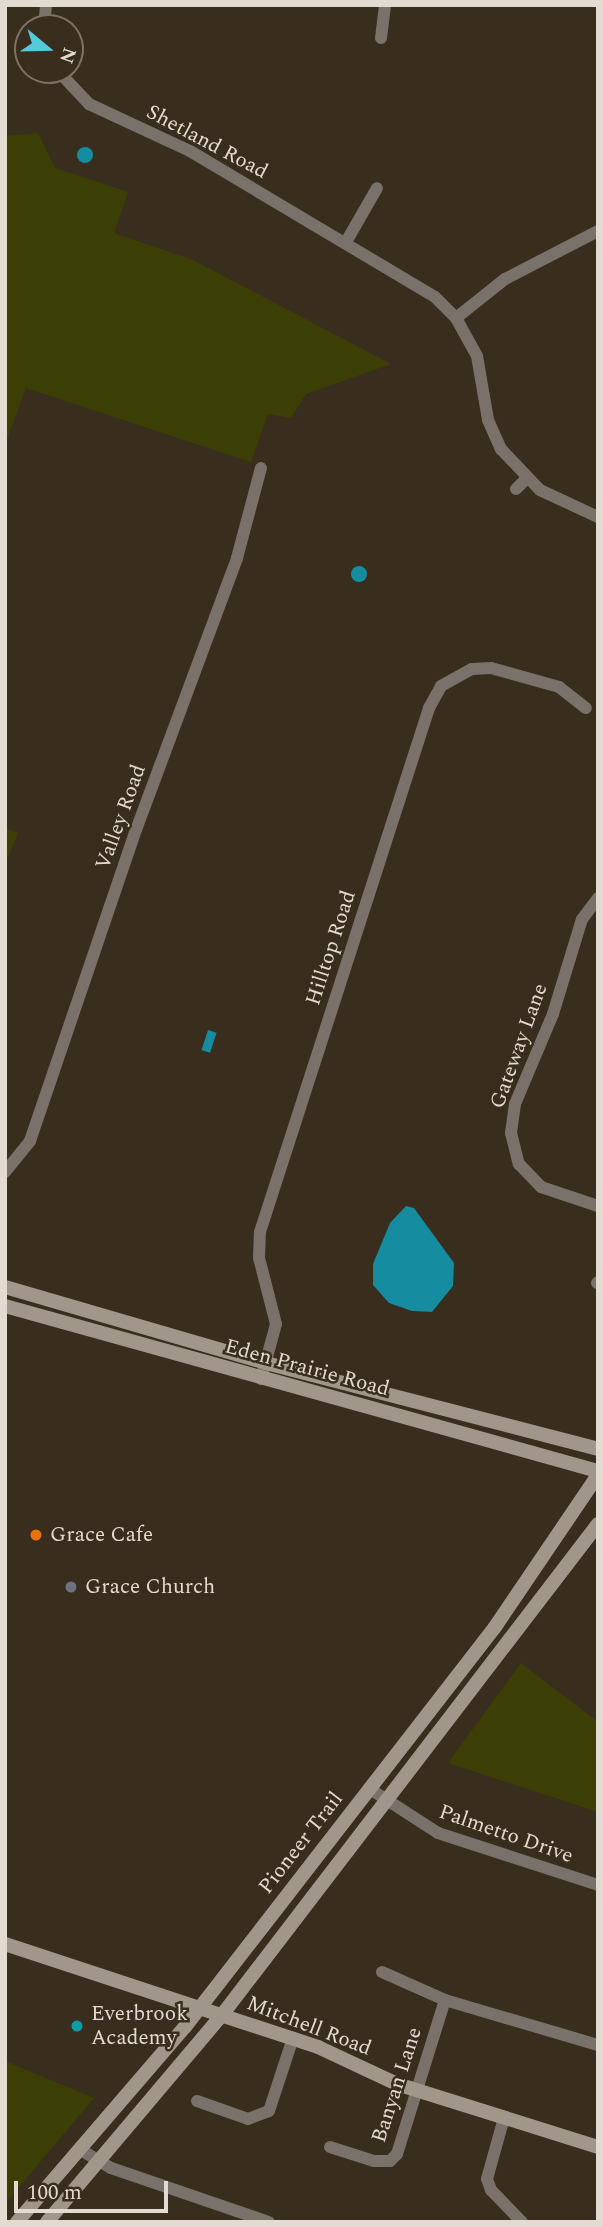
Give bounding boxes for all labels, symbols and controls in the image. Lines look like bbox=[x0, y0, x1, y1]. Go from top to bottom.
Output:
north arrow bbox=[14, 14, 84, 84]
text: N bbox=[51, 43, 84, 67]
street label: Shetland Road bbox=[142, 99, 272, 185]
street label: Valley Road bbox=[90, 761, 152, 873]
street label: Hilltop Road bbox=[301, 887, 361, 1009]
street label: Gateway Lane bbox=[485, 980, 553, 1112]
street label: Eden Prairie Road bbox=[222, 1334, 392, 1402]
place label: Grace Cafe bbox=[50, 1522, 153, 1548]
marker: Grace Cafe bbox=[28, 1527, 44, 1543]
place label: Grace Church bbox=[85, 1574, 215, 1600]
marker: Grace Church bbox=[63, 1579, 79, 1595]
street label: Pioneer Trail bbox=[253, 1787, 349, 1899]
street label: Palmetto Drive bbox=[436, 1799, 576, 1869]
street label: Mitchell Road bbox=[243, 1991, 375, 2061]
place label: Everbrook Academy bbox=[91, 2001, 188, 2051]
marker: Everbrook Academy bbox=[69, 2018, 85, 2034]
street label: Banyan Lane bbox=[366, 2024, 428, 2146]
scale bar bbox=[18, 2168, 172, 2212]
text: 100 m bbox=[27, 2177, 82, 2209]

